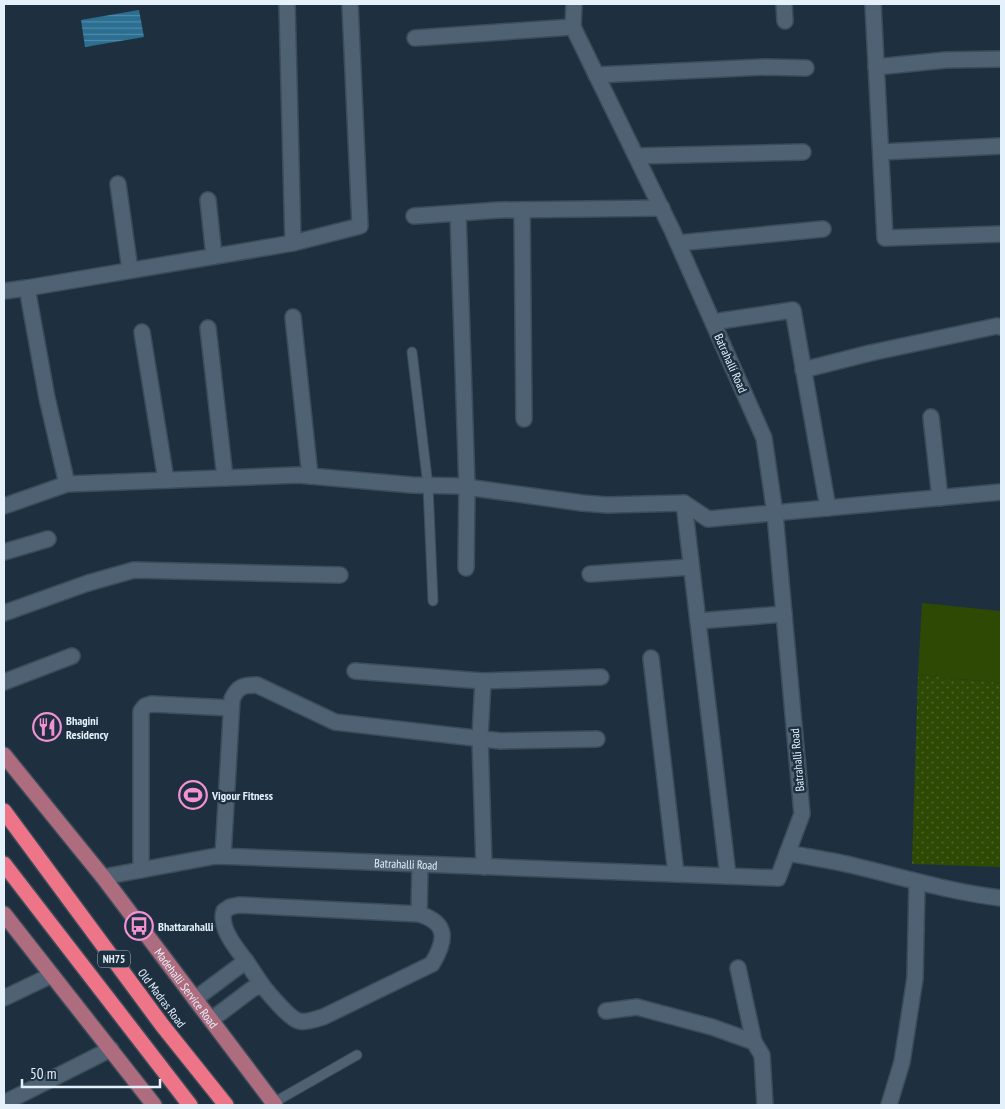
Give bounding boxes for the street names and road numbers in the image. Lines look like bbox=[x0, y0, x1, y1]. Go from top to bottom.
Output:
street label: Batrahalli Road bbox=[711, 331, 751, 395]
street label: Batrahalli Road bbox=[787, 728, 807, 792]
street label: Batrahalli Road bbox=[374, 855, 438, 872]
street label: Madehalli Service Road bbox=[152, 945, 222, 1031]
road number: NH75 bbox=[98, 951, 130, 968]
street label: Old Madras Road bbox=[135, 966, 189, 1030]

